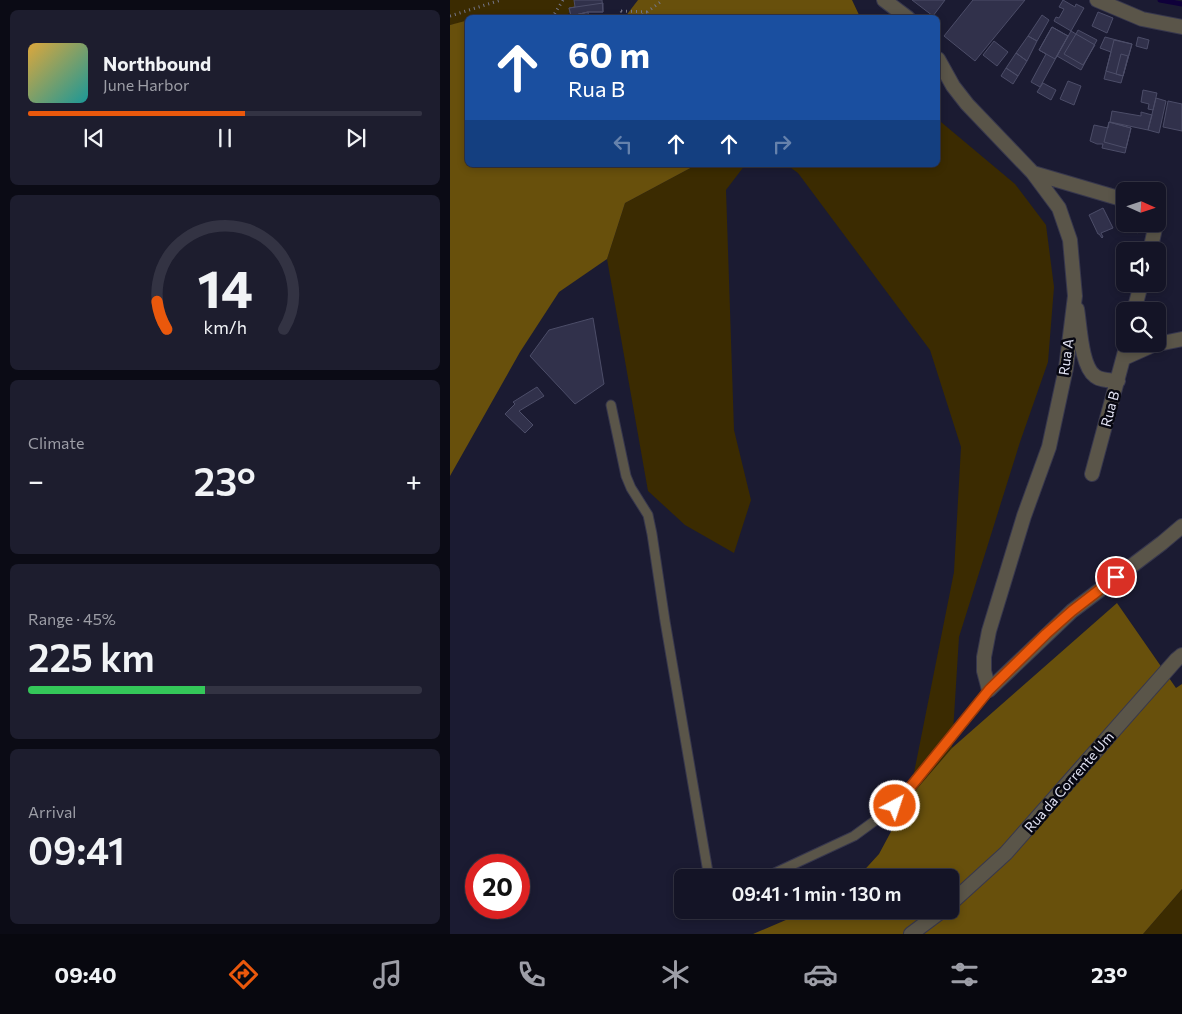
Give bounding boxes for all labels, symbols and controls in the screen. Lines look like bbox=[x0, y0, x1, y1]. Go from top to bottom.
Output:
text: 60 m bbox=[568, 32, 650, 75]
icon: ahead bbox=[485, 35, 550, 100]
text: Northbound bbox=[103, 52, 211, 75]
text: June Harbor bbox=[103, 75, 189, 94]
text: Rua B bbox=[568, 75, 625, 102]
icon: previous bbox=[80, 124, 108, 152]
icon: pause bbox=[211, 124, 239, 152]
icon: next bbox=[342, 124, 370, 152]
icon: left bbox=[609, 130, 637, 158]
icon: ahead bbox=[662, 130, 690, 158]
icon: ahead bbox=[715, 130, 743, 158]
icon: right bbox=[768, 130, 796, 158]
north arrow bbox=[1116, 182, 1166, 232]
map controls bbox=[1116, 182, 1166, 352]
button: sound bbox=[1116, 242, 1166, 292]
text: 14 bbox=[197, 255, 253, 319]
button: search bbox=[1116, 302, 1166, 352]
text: km/h bbox=[203, 316, 247, 338]
street label: Rua A bbox=[1055, 337, 1077, 376]
street label: Rua B bbox=[1097, 389, 1122, 429]
text: Climate bbox=[28, 433, 84, 452]
text: 23° bbox=[194, 457, 256, 504]
text: − bbox=[28, 463, 44, 497]
text: + bbox=[406, 463, 422, 497]
pin bbox=[1095, 556, 1137, 598]
icon: arrive bbox=[1102, 563, 1130, 591]
text: Range · 45% bbox=[28, 609, 116, 628]
text: 225 km bbox=[28, 633, 155, 680]
street label: Rua da Corrente Um bbox=[1020, 728, 1117, 835]
position arrow bbox=[868, 779, 920, 831]
text: Arrival bbox=[28, 802, 76, 821]
text: 09:41 bbox=[28, 826, 125, 873]
speed limit sign: 20 bbox=[465, 854, 530, 919]
text: 09:41 · 1 min · 130 m bbox=[732, 882, 901, 905]
icon: directions bbox=[226, 957, 261, 992]
icon: music bbox=[370, 957, 405, 992]
icon: phone bbox=[514, 957, 549, 992]
icon: climate bbox=[658, 957, 693, 992]
icon: car bbox=[803, 957, 838, 992]
icon: filters bbox=[947, 957, 982, 992]
text: 09:40 bbox=[55, 961, 117, 988]
text: 23° bbox=[1091, 961, 1127, 988]

